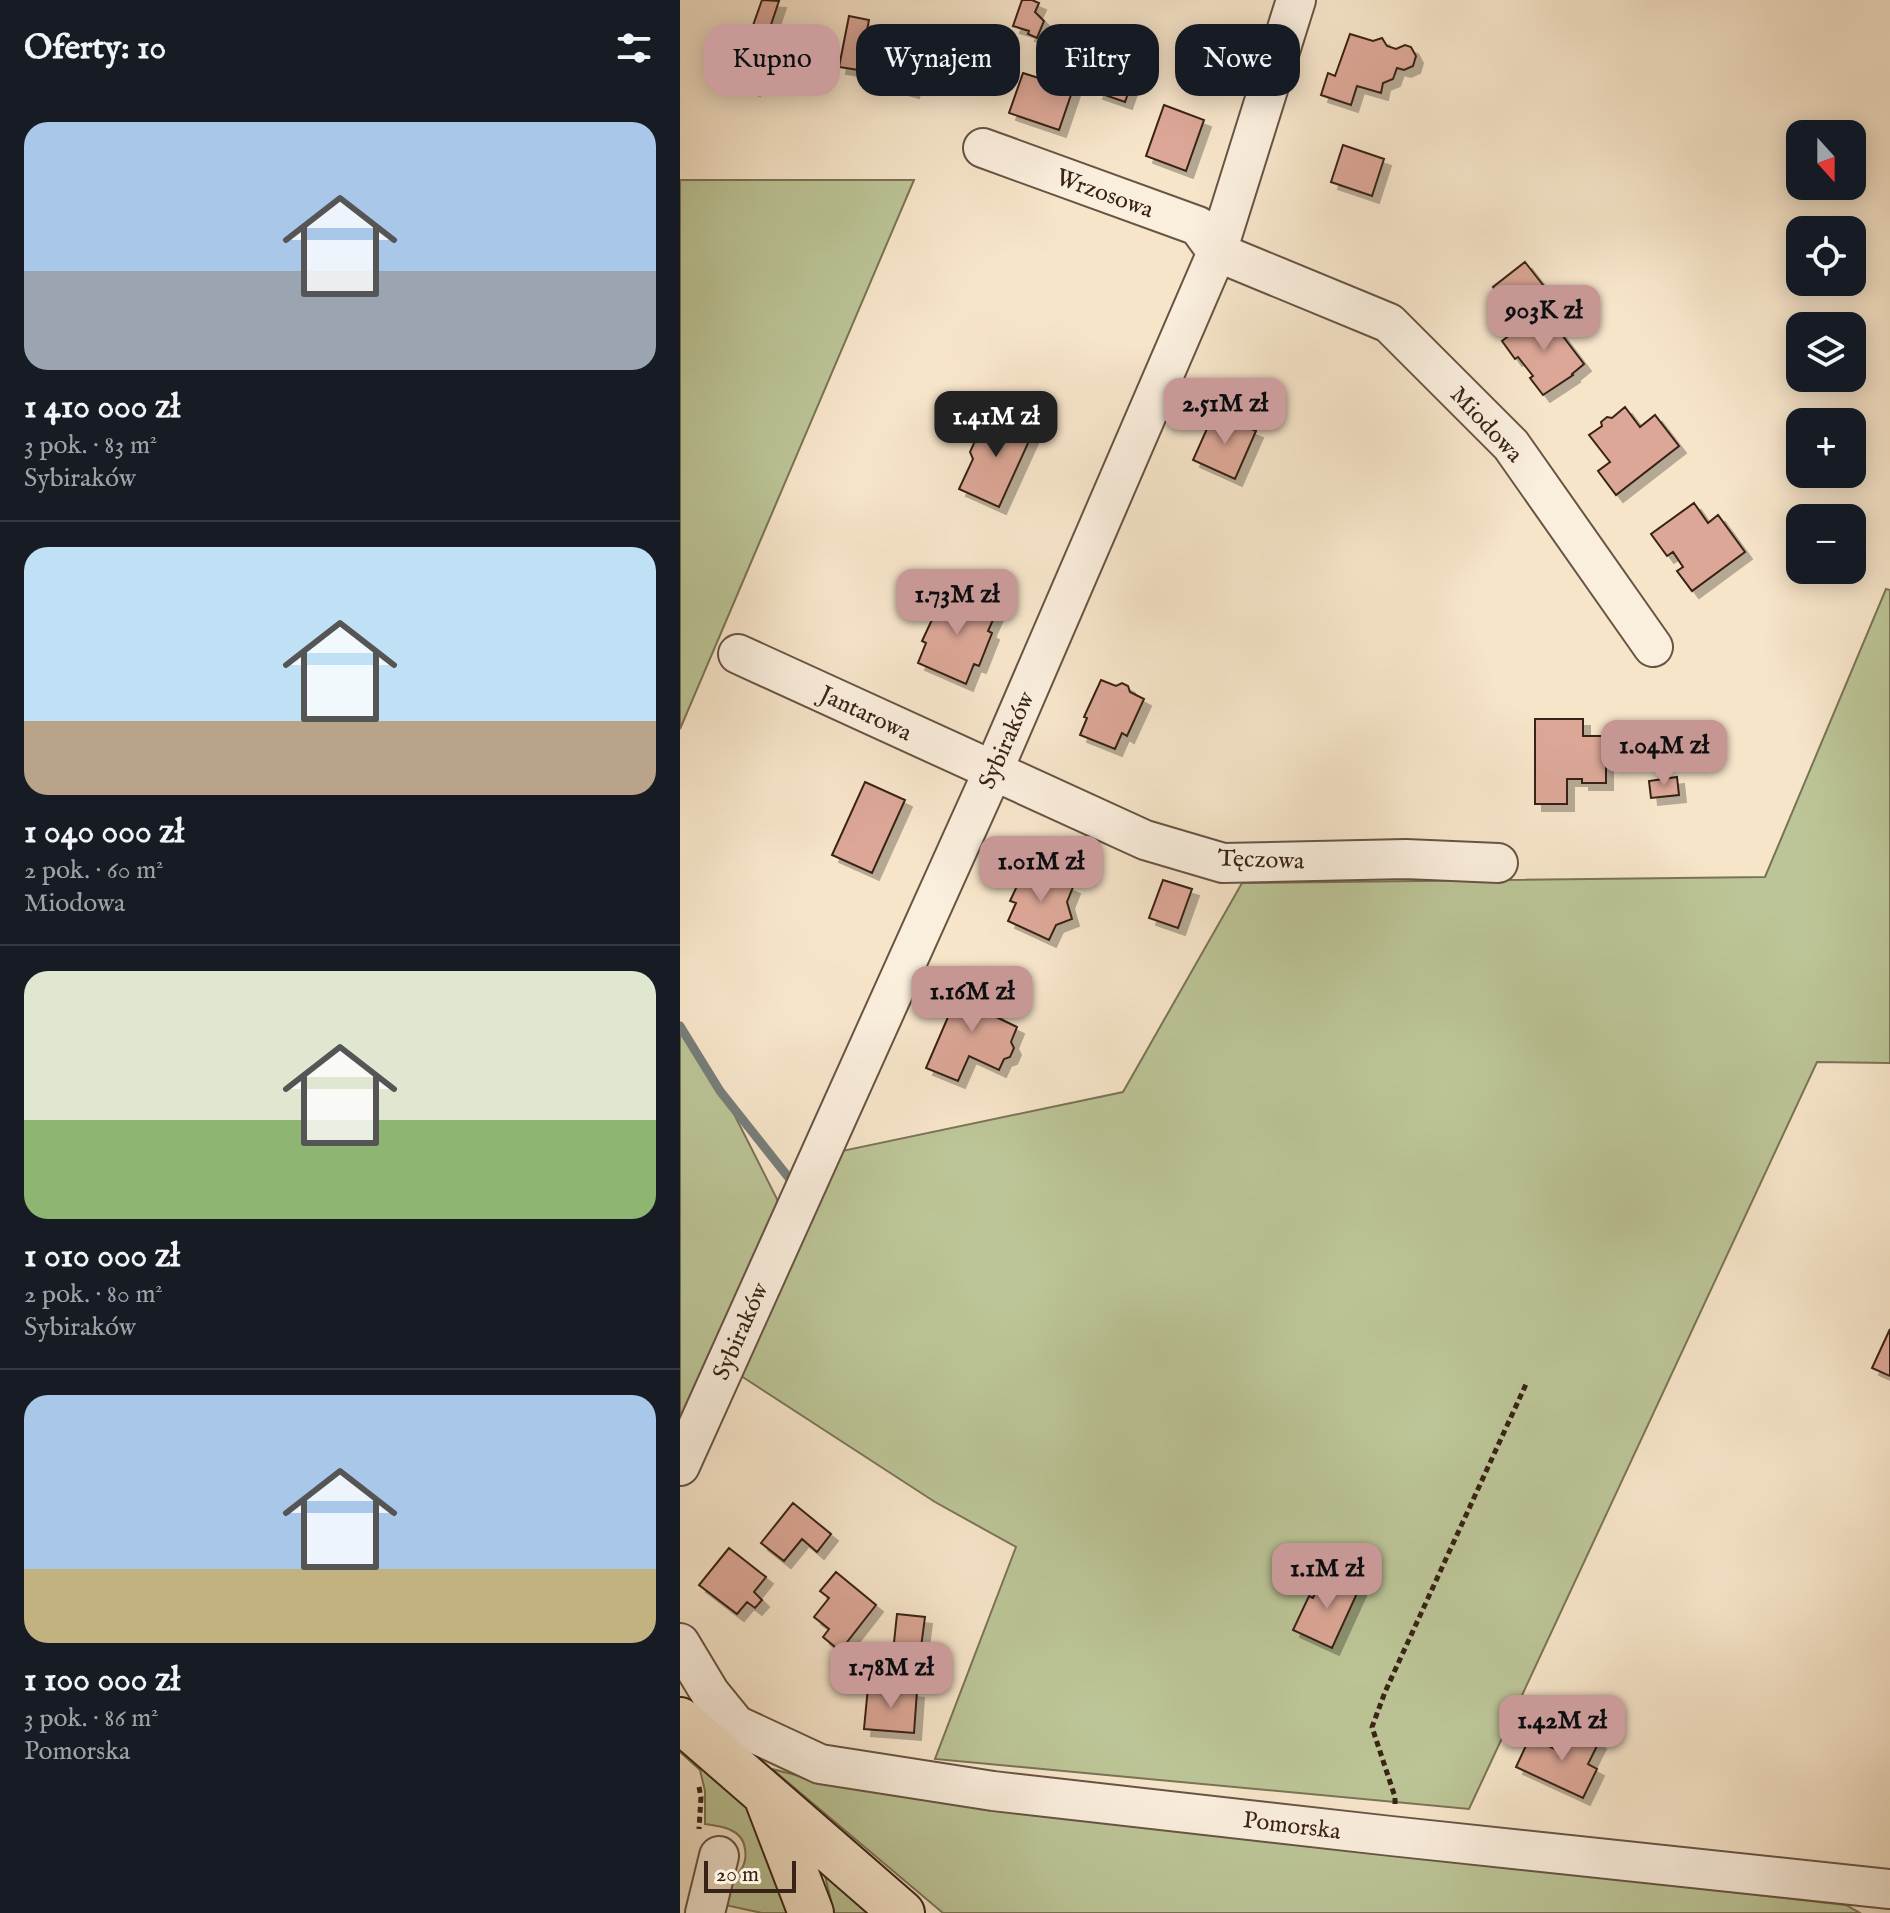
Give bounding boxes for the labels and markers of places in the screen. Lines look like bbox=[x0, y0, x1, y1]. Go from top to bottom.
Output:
pin: 903K zł bbox=[1470, 285, 1618, 353]
pin: 2.51M zł bbox=[1142, 378, 1308, 446]
pin: 1.41M zł bbox=[913, 391, 1079, 459]
pin: 1.73M zł bbox=[874, 569, 1040, 637]
pin: 1.04M zł bbox=[1581, 720, 1747, 788]
pin: 1.01M zł bbox=[958, 836, 1124, 904]
pin: 1.16M zł bbox=[889, 966, 1055, 1034]
pin: 1.1M zł bbox=[1253, 1543, 1401, 1611]
pin: 1.78M zł bbox=[808, 1642, 974, 1710]
pin: 1.42M zł bbox=[1479, 1695, 1645, 1763]

